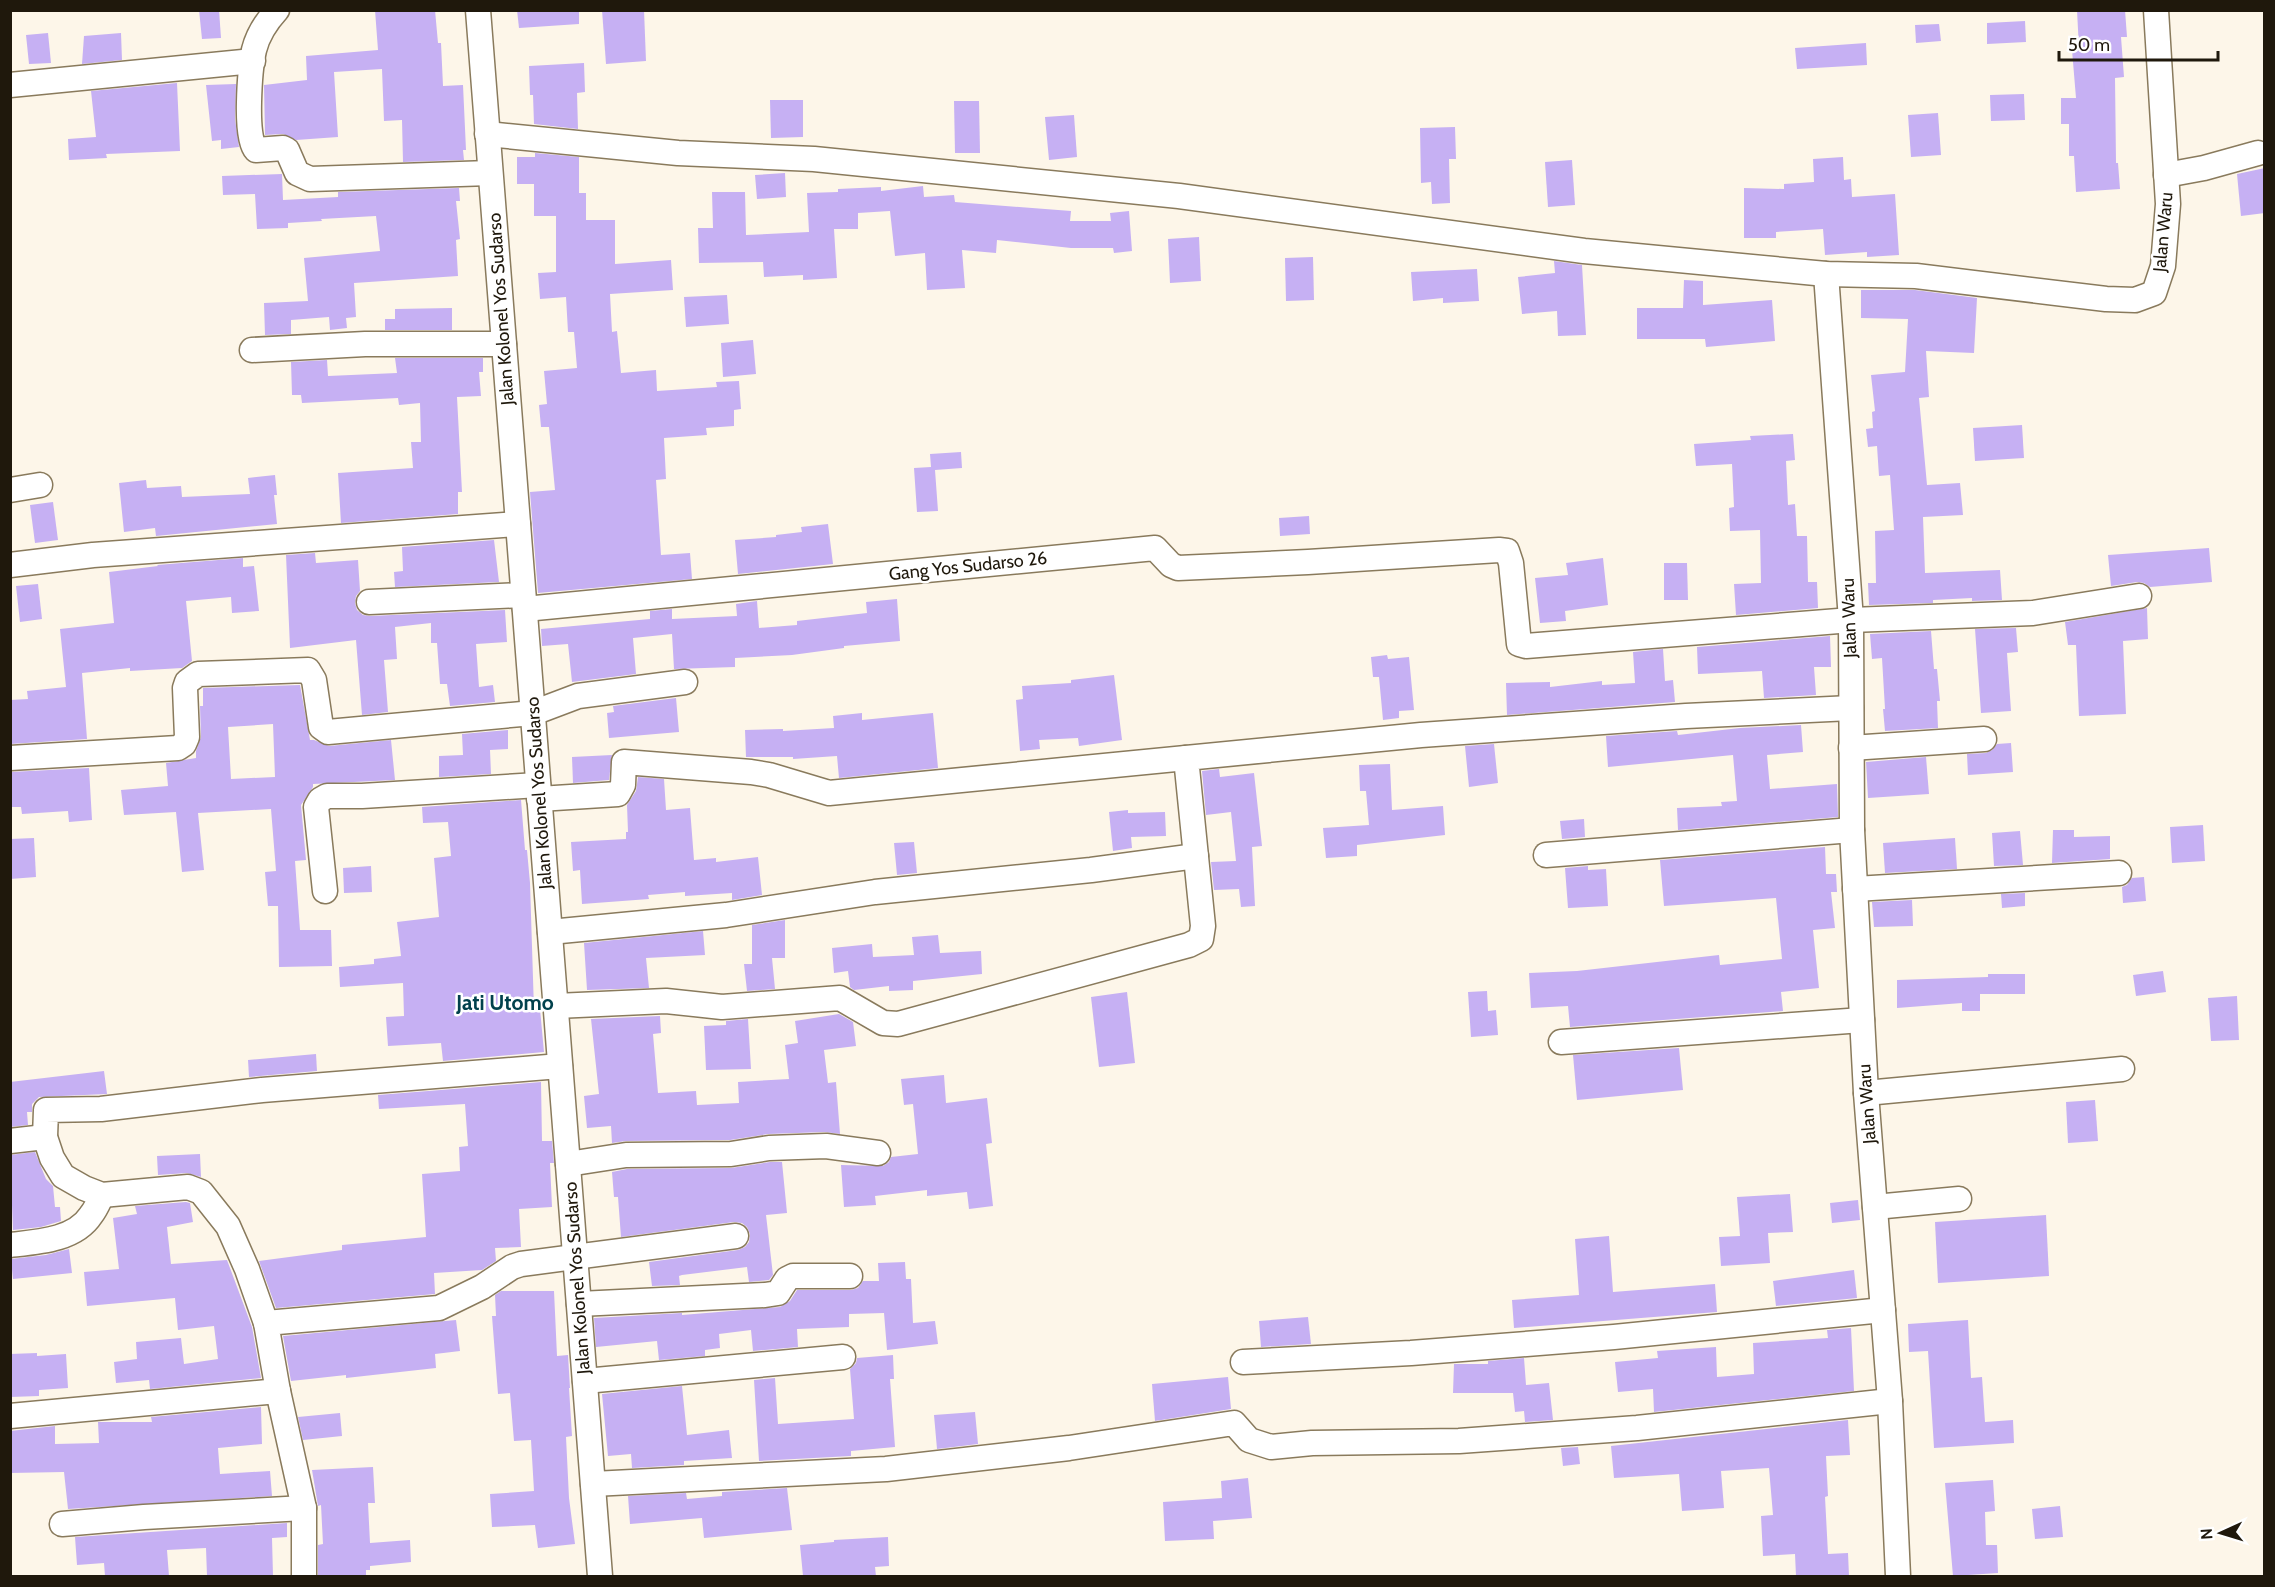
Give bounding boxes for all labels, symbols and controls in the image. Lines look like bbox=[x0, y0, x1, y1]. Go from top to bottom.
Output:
scale bar bbox=[2059, 24, 2218, 62]
text: 50 m bbox=[2068, 34, 2110, 56]
street label: Jalan Waru bbox=[2148, 191, 2177, 274]
street label: Jalan Kolonel Yos Sudarso bbox=[483, 212, 519, 407]
street label: Gang Yos Sudarso 26 bbox=[888, 547, 1048, 585]
street label: Jalan Waru bbox=[1837, 578, 1861, 659]
street label: Jalan Kolonel Yos Sudarso bbox=[521, 696, 557, 891]
district label: Jati Utomo bbox=[455, 990, 554, 1015]
street label: Jalan Waru bbox=[1853, 1063, 1881, 1146]
street label: Jalan Kolonel Yos Sudarso bbox=[559, 1181, 595, 1376]
north arrow bbox=[2191, 1503, 2251, 1563]
text: N bbox=[2197, 1528, 2216, 1540]

